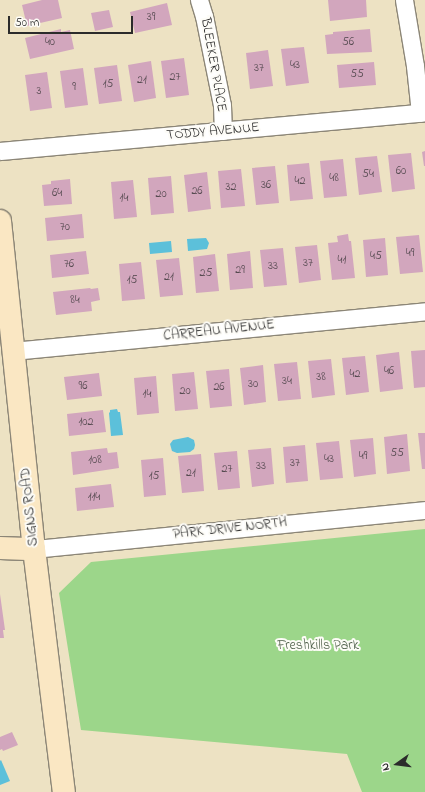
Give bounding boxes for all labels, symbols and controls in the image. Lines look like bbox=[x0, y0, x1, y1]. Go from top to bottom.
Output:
scale bar bbox=[10, 8, 135, 34]
house number: 39 bbox=[147, 11, 155, 25]
text: 50 m bbox=[15, 14, 39, 32]
street label: BLEEKER PLACE bbox=[196, 17, 230, 113]
house number: 40 bbox=[45, 36, 55, 50]
house number: 56 bbox=[342, 36, 354, 50]
house number: 43 bbox=[290, 59, 300, 73]
house number: 37 bbox=[254, 62, 264, 76]
house number: 55 bbox=[350, 68, 364, 82]
house number: 27 bbox=[170, 71, 180, 85]
house number: 21 bbox=[137, 74, 147, 88]
house number: 15 bbox=[103, 78, 113, 92]
house number: 9 bbox=[72, 81, 76, 95]
house number: 3 bbox=[37, 85, 41, 99]
street label: TODDY AVENUE bbox=[166, 120, 260, 144]
house number: 60 bbox=[396, 165, 406, 179]
house number: 54 bbox=[362, 168, 374, 182]
house number: 48 bbox=[329, 172, 339, 186]
house number: 42 bbox=[295, 175, 305, 189]
house number: 36 bbox=[261, 179, 271, 193]
house number: 32 bbox=[226, 181, 236, 195]
house number: 26 bbox=[191, 185, 203, 199]
house number: 64 bbox=[52, 187, 62, 201]
house number: 20 bbox=[155, 188, 167, 202]
house number: 14 bbox=[120, 192, 128, 206]
house number: 70 bbox=[60, 221, 70, 235]
house number: 49 bbox=[406, 247, 414, 261]
house number: 45 bbox=[370, 250, 382, 264]
house number: 41 bbox=[338, 254, 346, 268]
house number: 37 bbox=[303, 257, 313, 271]
house number: 76 bbox=[64, 258, 74, 272]
house number: 33 bbox=[268, 260, 278, 274]
house number: 29 bbox=[235, 264, 245, 278]
house number: 25 bbox=[200, 267, 212, 281]
house number: 21 bbox=[164, 271, 174, 285]
house number: 15 bbox=[127, 274, 137, 288]
house number: 84 bbox=[70, 294, 80, 308]
street label: CARREAU AVENUE bbox=[163, 317, 275, 345]
house number: 46 bbox=[384, 365, 394, 379]
house number: 42 bbox=[350, 368, 360, 382]
house number: 38 bbox=[316, 371, 326, 385]
house number: 34 bbox=[282, 375, 292, 389]
house number: 30 bbox=[248, 378, 258, 392]
house number: 96 bbox=[79, 380, 87, 394]
house number: 26 bbox=[213, 381, 225, 395]
house number: 20 bbox=[179, 385, 191, 399]
house number: 14 bbox=[143, 388, 151, 402]
house number: 102 bbox=[79, 416, 93, 430]
house number: 55 bbox=[390, 447, 404, 461]
house number: 49 bbox=[359, 450, 367, 464]
house number: 43 bbox=[324, 453, 334, 467]
house number: 108 bbox=[88, 454, 102, 468]
house number: 37 bbox=[290, 457, 300, 471]
house number: 33 bbox=[256, 460, 266, 474]
house number: 27 bbox=[222, 463, 232, 477]
street label: SIGNS ROAD bbox=[18, 467, 42, 547]
house number: 21 bbox=[186, 467, 196, 481]
house number: 15 bbox=[149, 470, 159, 484]
house number: 114 bbox=[88, 491, 100, 505]
street label: PARK DRIVE NORTH bbox=[172, 515, 288, 543]
park label: Freshkills Park bbox=[277, 638, 359, 654]
north arrow bbox=[377, 744, 417, 784]
text: N bbox=[377, 761, 394, 772]

